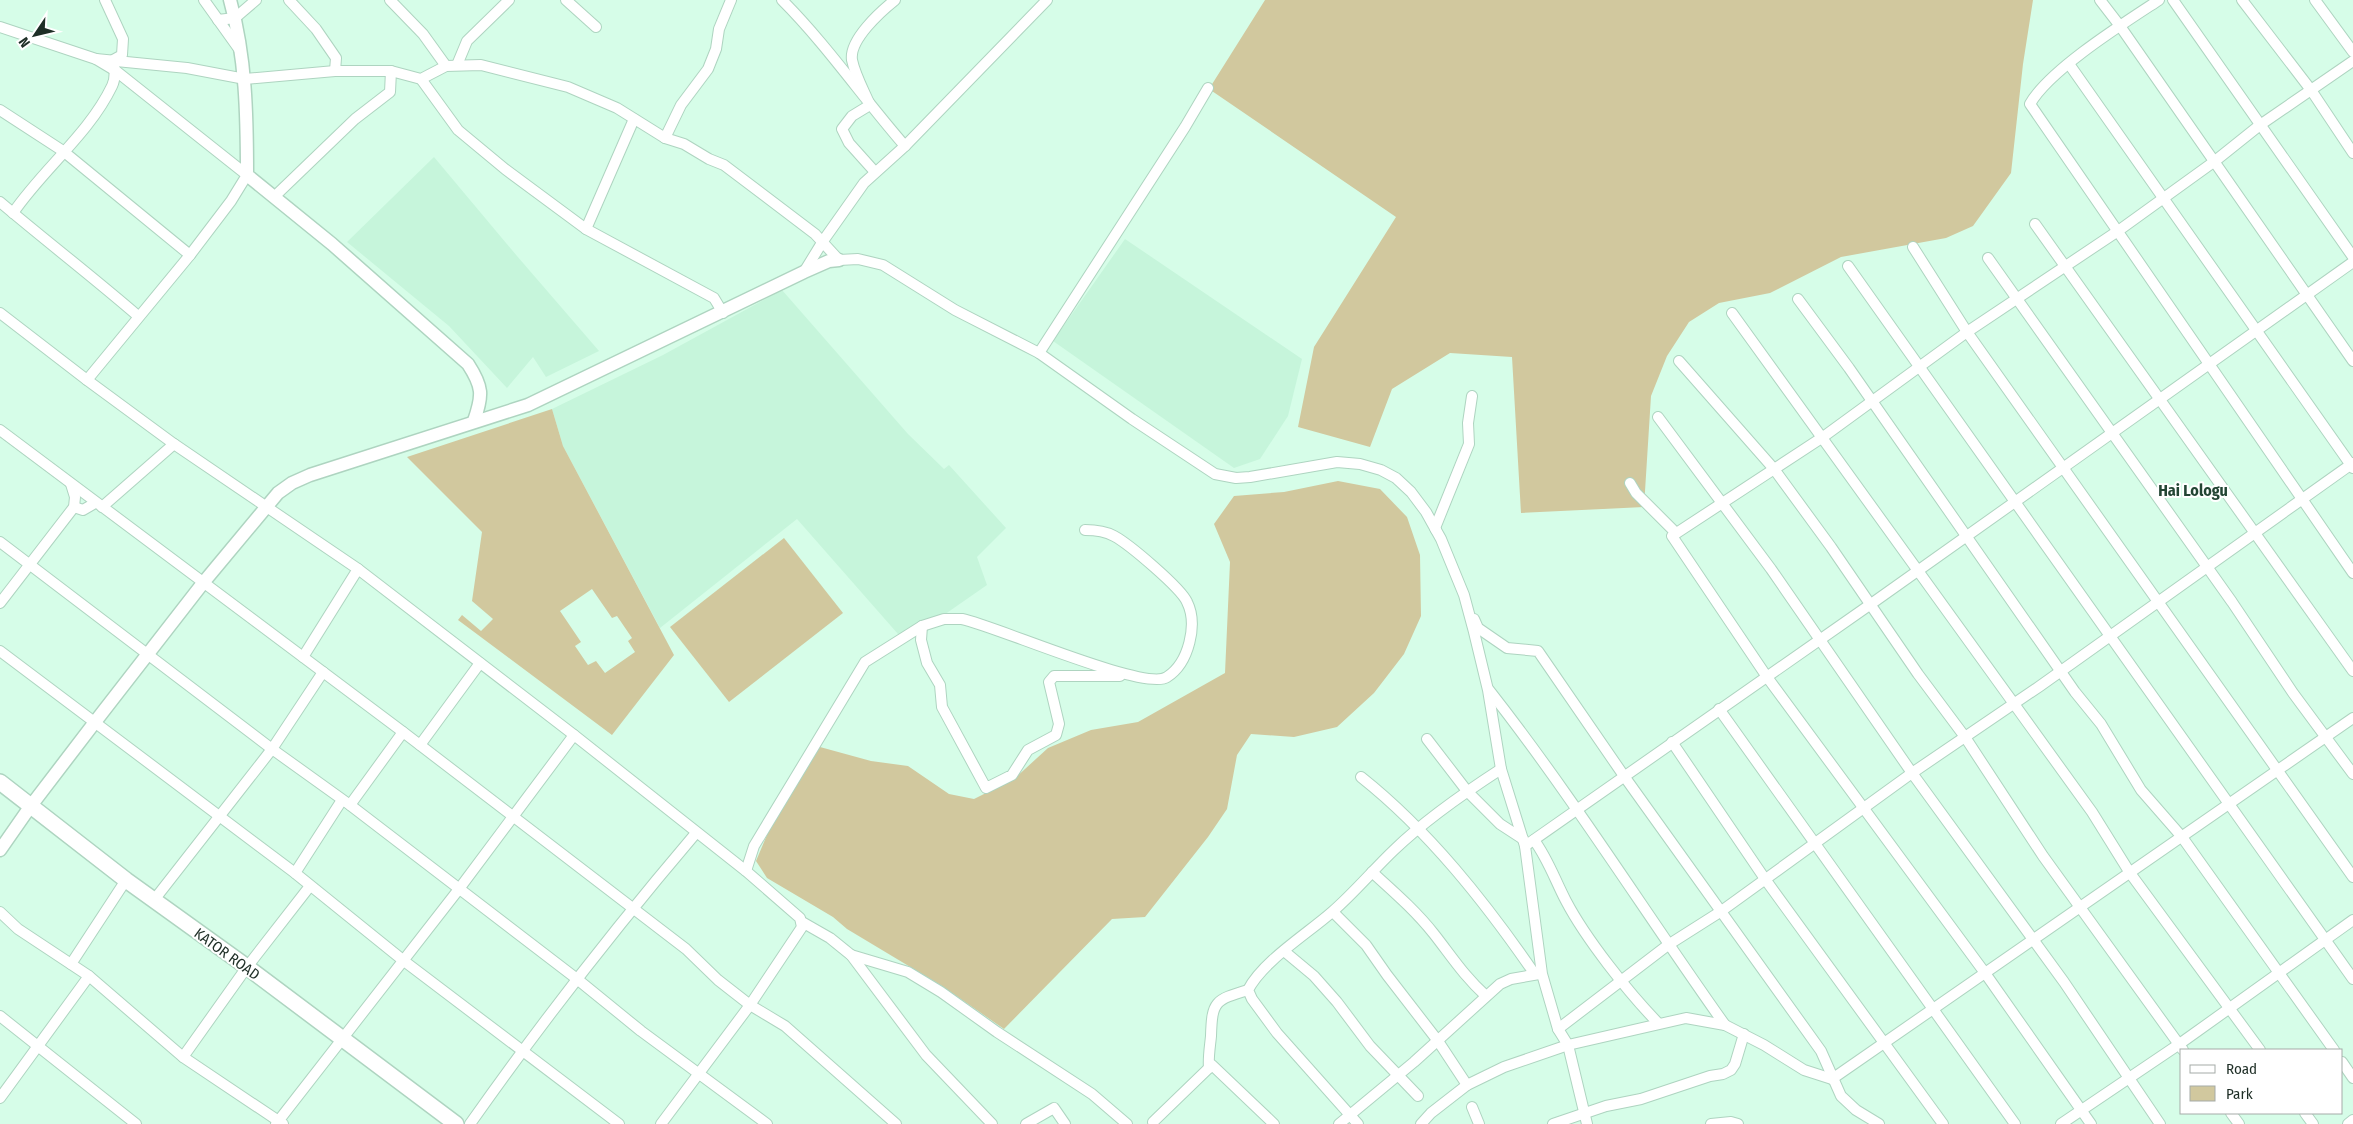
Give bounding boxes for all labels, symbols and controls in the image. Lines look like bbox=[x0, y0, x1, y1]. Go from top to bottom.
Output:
north arrow bbox=[10, 10, 60, 60]
text: N bbox=[15, 34, 34, 50]
district label: Hai Lologu bbox=[2158, 481, 2228, 500]
street label: KATOR ROAD bbox=[191, 924, 263, 984]
legend bbox=[2180, 1049, 2343, 1114]
text: Road bbox=[2226, 1060, 2257, 1078]
text: Park bbox=[2226, 1085, 2253, 1103]

